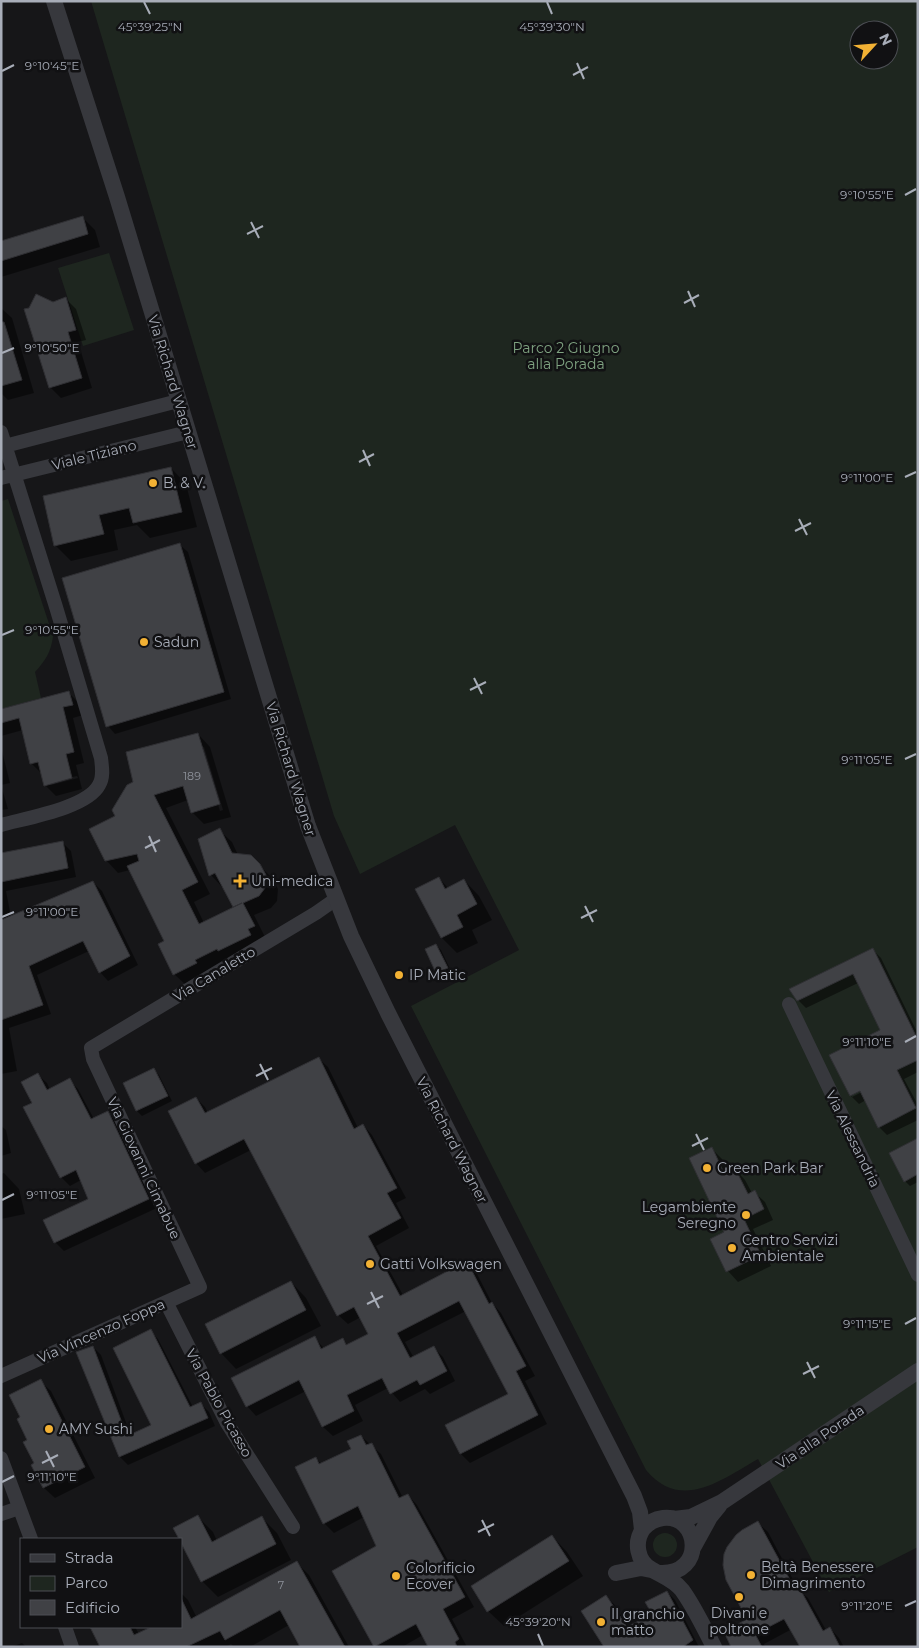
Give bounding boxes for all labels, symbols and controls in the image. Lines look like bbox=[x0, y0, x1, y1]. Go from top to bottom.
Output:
text: 45°39'25"N bbox=[118, 19, 182, 34]
text: 45°39'30"N bbox=[519, 19, 585, 34]
north arrow bbox=[849, 20, 899, 70]
text: N bbox=[875, 30, 896, 48]
text: 9°10'45"E bbox=[25, 58, 79, 73]
text: 9°10'55"E bbox=[840, 187, 894, 202]
street label: Via Richard Wagner bbox=[144, 313, 202, 452]
park label: Parco 2 Giugno alla Porada bbox=[512, 339, 620, 373]
text: 9°10'50"E bbox=[24, 340, 80, 355]
street label: Viale Tiziano bbox=[50, 436, 138, 474]
text: 9°11'00"E bbox=[841, 470, 893, 485]
place label: B. & V. bbox=[163, 474, 205, 492]
marker: B. & V. bbox=[147, 477, 159, 489]
text: 9°10'55"E bbox=[25, 622, 79, 637]
place label: Sadun bbox=[154, 633, 199, 651]
marker: Sadun bbox=[138, 636, 150, 648]
street label: Via Richard Wagner bbox=[262, 700, 320, 839]
text: 9°11'05"E bbox=[841, 752, 893, 767]
house number: 189 bbox=[183, 769, 201, 783]
place label: Uni-medica bbox=[251, 872, 333, 890]
marker: Uni-medica bbox=[233, 874, 247, 888]
text: 9°11'00"E bbox=[26, 904, 78, 919]
street label: Via Canaletto bbox=[170, 942, 259, 1006]
place label: IP Matic bbox=[409, 966, 466, 984]
marker: IP Matic bbox=[393, 969, 405, 981]
text: 9°11'10"E bbox=[842, 1034, 892, 1049]
street label: Via Richard Wagner bbox=[412, 1074, 492, 1207]
street label: Via Alessandria bbox=[822, 1087, 884, 1191]
street label: Via Giovanni Cimabue bbox=[103, 1094, 185, 1242]
place label: Green Park Bar bbox=[717, 1159, 824, 1177]
marker: Green Park Bar bbox=[701, 1162, 713, 1174]
text: 9°11'05"E bbox=[26, 1187, 78, 1202]
place label: Legambiente Seregno bbox=[642, 1198, 736, 1232]
marker: Legambiente Seregno bbox=[740, 1209, 752, 1221]
place label: Centro Servizi Ambientale bbox=[742, 1231, 838, 1265]
marker: Centro Servizi Ambientale bbox=[726, 1242, 738, 1254]
place label: Gatti Volkswagen bbox=[380, 1255, 502, 1273]
marker: Gatti Volkswagen bbox=[364, 1258, 376, 1270]
street label: Via Vincenzo Foppa bbox=[34, 1295, 168, 1367]
text: 9°11'15"E bbox=[843, 1316, 891, 1331]
street label: Via Pablo Picasso bbox=[182, 1346, 256, 1461]
street label: Via alla Porada bbox=[772, 1401, 868, 1473]
place label: AMY Sushi bbox=[59, 1420, 133, 1438]
marker: AMY Sushi bbox=[43, 1423, 55, 1435]
text: 9°11'10"E bbox=[27, 1469, 77, 1484]
legend bbox=[20, 1538, 182, 1628]
text: Strada bbox=[65, 1548, 114, 1567]
place label: Beltà Benessere Dimagrimento bbox=[761, 1558, 874, 1592]
place label: Colorificio Ecover bbox=[406, 1559, 475, 1593]
marker: Beltà Benessere Dimagrimento bbox=[745, 1569, 757, 1581]
marker: Colorificio Ecover bbox=[390, 1570, 402, 1582]
text: Parco bbox=[65, 1573, 108, 1592]
house number: 7 bbox=[278, 1578, 284, 1592]
marker: Divani e poltrone bbox=[733, 1591, 745, 1603]
text: Edificio bbox=[65, 1598, 120, 1617]
text: 9°11'20"E bbox=[841, 1598, 893, 1613]
place label: Divani e poltrone bbox=[709, 1604, 769, 1638]
place label: Il granchio matto bbox=[611, 1605, 685, 1639]
text: 45°39'20"N bbox=[505, 1614, 571, 1629]
marker: Il granchio matto bbox=[595, 1616, 607, 1628]

